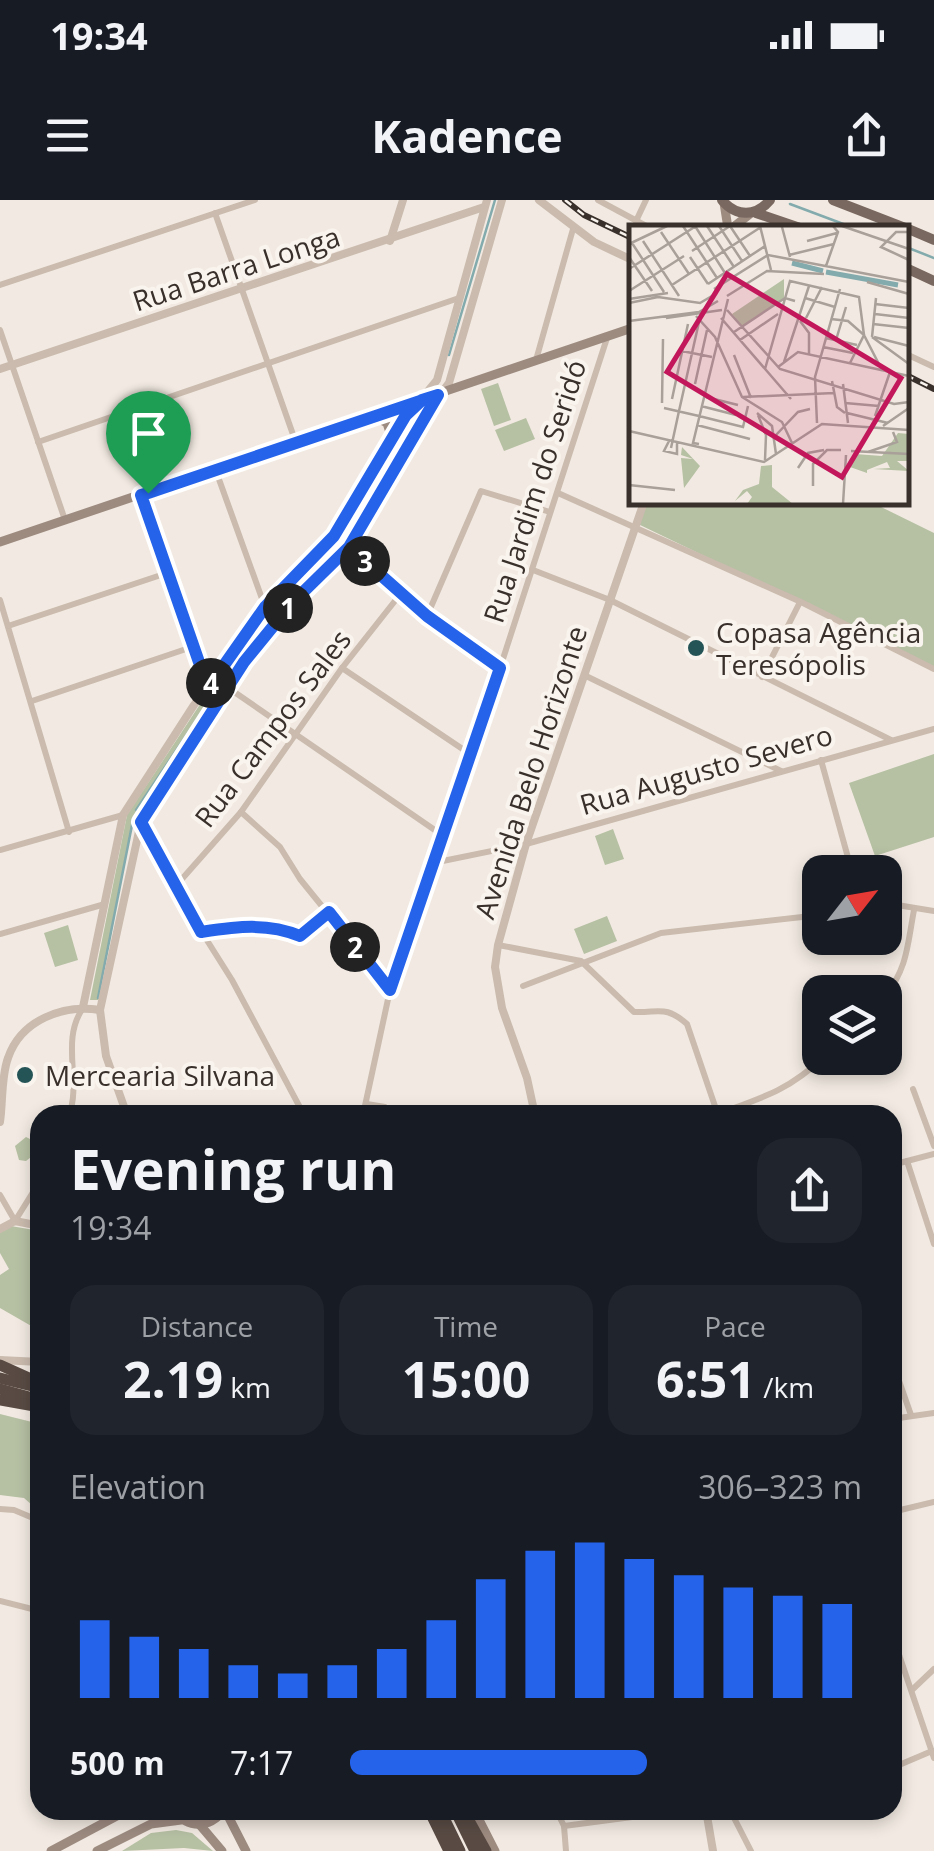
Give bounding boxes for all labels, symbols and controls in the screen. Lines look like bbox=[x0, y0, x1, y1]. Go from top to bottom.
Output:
text: 19:34 bbox=[50, 9, 148, 61]
text: Kadence bbox=[371, 105, 563, 166]
icon: menu bbox=[40, 108, 95, 163]
icon: share bbox=[839, 108, 894, 163]
street label: Rua Barra Longa bbox=[127, 217, 345, 319]
inset map bbox=[629, 225, 909, 505]
street label: Rua Jardim do Seridó bbox=[474, 355, 594, 627]
pin bbox=[106, 391, 191, 494]
icon: arrive bbox=[121, 406, 176, 461]
pin: 3 bbox=[340, 536, 390, 586]
text: 3 bbox=[357, 542, 373, 580]
pin: 1 bbox=[263, 583, 313, 633]
text: 1 bbox=[280, 589, 296, 627]
place label: Copasa Agência Teresópolis bbox=[716, 613, 921, 683]
street label: Avenida Belo Horizonte bbox=[465, 621, 595, 923]
street label: Rua Campos Sales bbox=[185, 622, 359, 834]
marker: Copasa Agência Teresópolis bbox=[685, 637, 707, 659]
pin: 4 bbox=[186, 658, 236, 708]
text: 4 bbox=[203, 664, 219, 702]
street label: Rua Augusto Severo bbox=[575, 715, 837, 823]
north arrow bbox=[802, 855, 902, 955]
map controls bbox=[802, 855, 902, 1075]
pin: 2 bbox=[330, 922, 380, 972]
text: 2 bbox=[347, 928, 363, 966]
button: layers bbox=[802, 975, 902, 1075]
place label: Mercearia Silvana bbox=[45, 1056, 275, 1094]
marker: Mercearia Silvana bbox=[14, 1064, 36, 1086]
text: Evening run bbox=[70, 1131, 396, 1206]
button: share bbox=[757, 1138, 862, 1243]
text: 19:34 bbox=[70, 1206, 152, 1249]
text: Distance bbox=[141, 1307, 253, 1345]
text: Time bbox=[434, 1307, 498, 1345]
text: Pace bbox=[704, 1307, 766, 1345]
text: 2.19 bbox=[123, 1345, 223, 1413]
text: 15:00 bbox=[402, 1345, 530, 1413]
text: 6:51 bbox=[656, 1345, 756, 1413]
text: km bbox=[223, 1368, 271, 1406]
text: /km bbox=[756, 1368, 814, 1406]
text: Elevation bbox=[70, 1465, 206, 1508]
text: 306–323 m bbox=[698, 1465, 862, 1508]
text: 500 m bbox=[70, 1741, 165, 1784]
text: 7:17 bbox=[230, 1741, 293, 1784]

